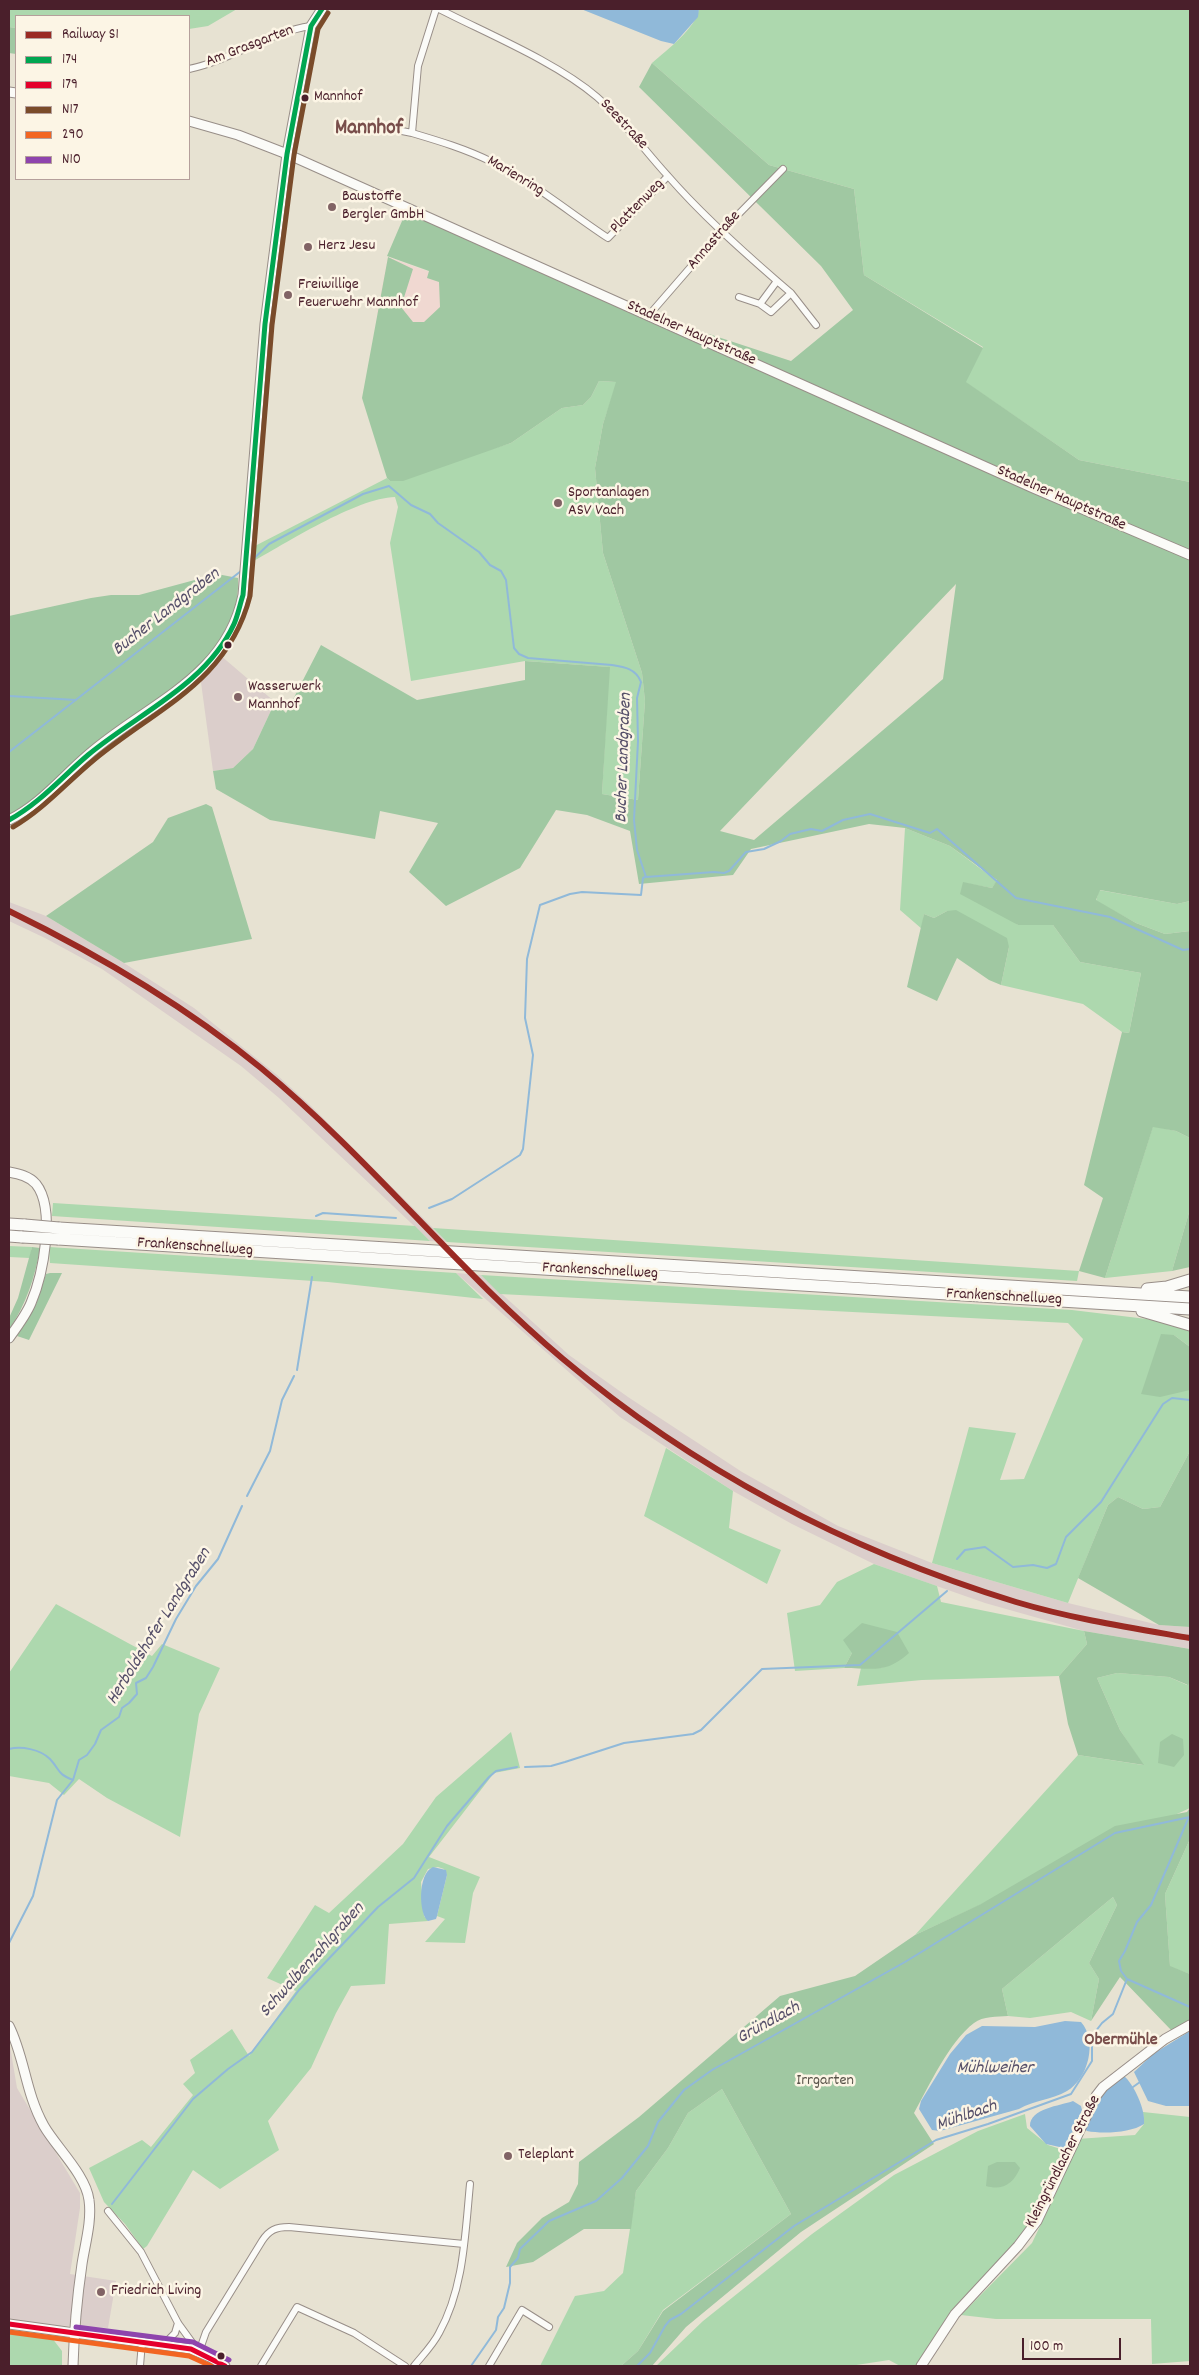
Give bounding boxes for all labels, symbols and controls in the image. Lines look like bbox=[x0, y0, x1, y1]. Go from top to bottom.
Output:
legend bbox=[15, 15, 190, 180]
street label: Am Grasgarten bbox=[203, 21, 297, 73]
text: Railway S1 bbox=[62, 24, 119, 46]
text: 174 bbox=[62, 49, 77, 71]
text: 179 bbox=[62, 74, 78, 96]
place label: Mannhof bbox=[314, 89, 363, 107]
marker: Mannhof bbox=[300, 93, 310, 103]
street label: Seestraße bbox=[595, 96, 651, 154]
text: N17 bbox=[62, 99, 78, 121]
district label: Mannhof bbox=[335, 117, 403, 143]
text: 290 bbox=[62, 124, 84, 146]
text: N10 bbox=[62, 149, 81, 171]
street label: Marienring bbox=[483, 152, 547, 202]
street label: Plattenweg bbox=[607, 175, 669, 239]
place label: Baustoffe Bergler GmbH bbox=[342, 188, 424, 226]
marker: Baustoffe Bergler GmbH bbox=[326, 201, 338, 213]
street label: Annastraße bbox=[684, 208, 746, 274]
place label: Herz Jesu bbox=[318, 237, 375, 257]
marker: Herz Jesu bbox=[302, 241, 314, 253]
place label: Freiwillige Feuerwehr Mannhof bbox=[298, 276, 418, 314]
marker: Freiwillige Feuerwehr Mannhof bbox=[282, 289, 294, 301]
street label: Stadelner Hauptstraße bbox=[623, 297, 759, 371]
street label: Stadelner Hauptstraße bbox=[993, 462, 1129, 536]
place label: Sportanlagen ASV Vach bbox=[568, 484, 649, 522]
marker: Sportanlagen ASV Vach bbox=[552, 497, 564, 509]
water label: Bucher Landgraben bbox=[109, 564, 225, 662]
unlabelled marker bbox=[223, 640, 233, 650]
place label: Wasserwerk Mannhof bbox=[248, 678, 321, 716]
marker: Wasserwerk Mannhof bbox=[232, 691, 244, 703]
water label: Bucher Landgraben bbox=[612, 693, 638, 823]
street label: Frankenschnellweg bbox=[137, 1234, 253, 1262]
street label: Frankenschnellweg bbox=[542, 1259, 658, 1285]
street label: Frankenschnellweg bbox=[946, 1285, 1062, 1311]
water label: Herboldshofer Landgraben bbox=[103, 1545, 217, 1709]
water label: Schwalbenzahlgraben bbox=[256, 1899, 370, 2023]
water label: Gründlach bbox=[734, 1998, 804, 2050]
district label: Obermühle bbox=[1084, 2031, 1158, 2053]
water label: Mühlweiher bbox=[957, 2059, 1033, 2081]
park label: Irrgarten bbox=[796, 2072, 854, 2092]
street label: Kleingründlacher Straße bbox=[1022, 2093, 1106, 2231]
water label: Mühlbach bbox=[934, 2097, 1000, 2137]
place label: Teleplant bbox=[518, 2146, 574, 2166]
marker: Teleplant bbox=[502, 2150, 514, 2162]
place label: Friedrich Living bbox=[111, 2282, 201, 2302]
marker: Friedrich Living bbox=[95, 2286, 107, 2298]
scale bar bbox=[1024, 2328, 1123, 2360]
text: 100 m bbox=[1030, 2336, 1063, 2358]
unlabelled marker bbox=[216, 2351, 226, 2361]

